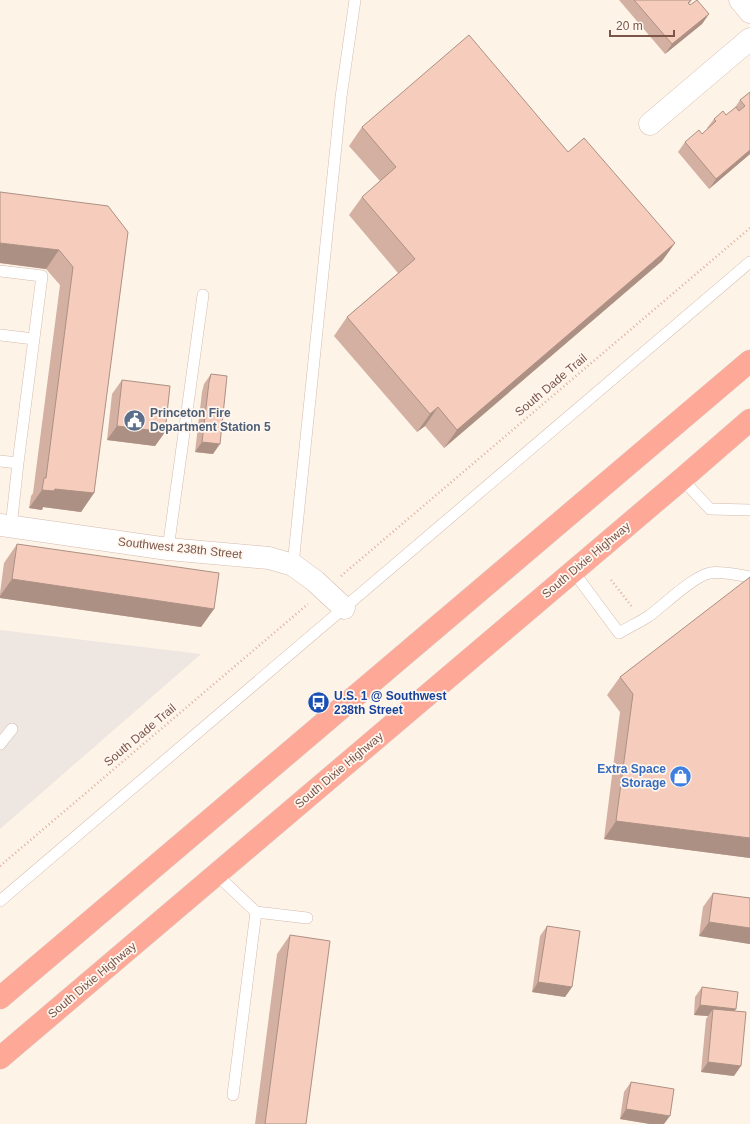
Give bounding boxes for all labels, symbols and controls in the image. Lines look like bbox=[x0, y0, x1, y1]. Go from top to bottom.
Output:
scale bar bbox=[610, 12, 674, 38]
text: 20 m bbox=[616, 19, 643, 33]
street label: South Dade Trail bbox=[512, 351, 590, 419]
place label: Princeton Fire Department Station 5 bbox=[150, 406, 271, 434]
public building icon: Princeton Fire Department Station 5 bbox=[121, 407, 147, 433]
street label: South Dixie Highway bbox=[539, 519, 633, 601]
street label: Southwest 238th Street bbox=[117, 535, 243, 562]
place label: U.S. 1 @ Southwest 238th Street bbox=[334, 689, 446, 717]
bus stop icon: U.S. 1 @ Southwest 238th Street bbox=[305, 690, 331, 716]
street label: South Dade Trail bbox=[101, 701, 179, 769]
street label: South Dixie Highway bbox=[292, 729, 386, 811]
place label: Extra Space Storage bbox=[597, 762, 666, 790]
shop icon: Extra Space Storage bbox=[668, 763, 694, 789]
street label: South Dixie Highway bbox=[45, 939, 139, 1021]

